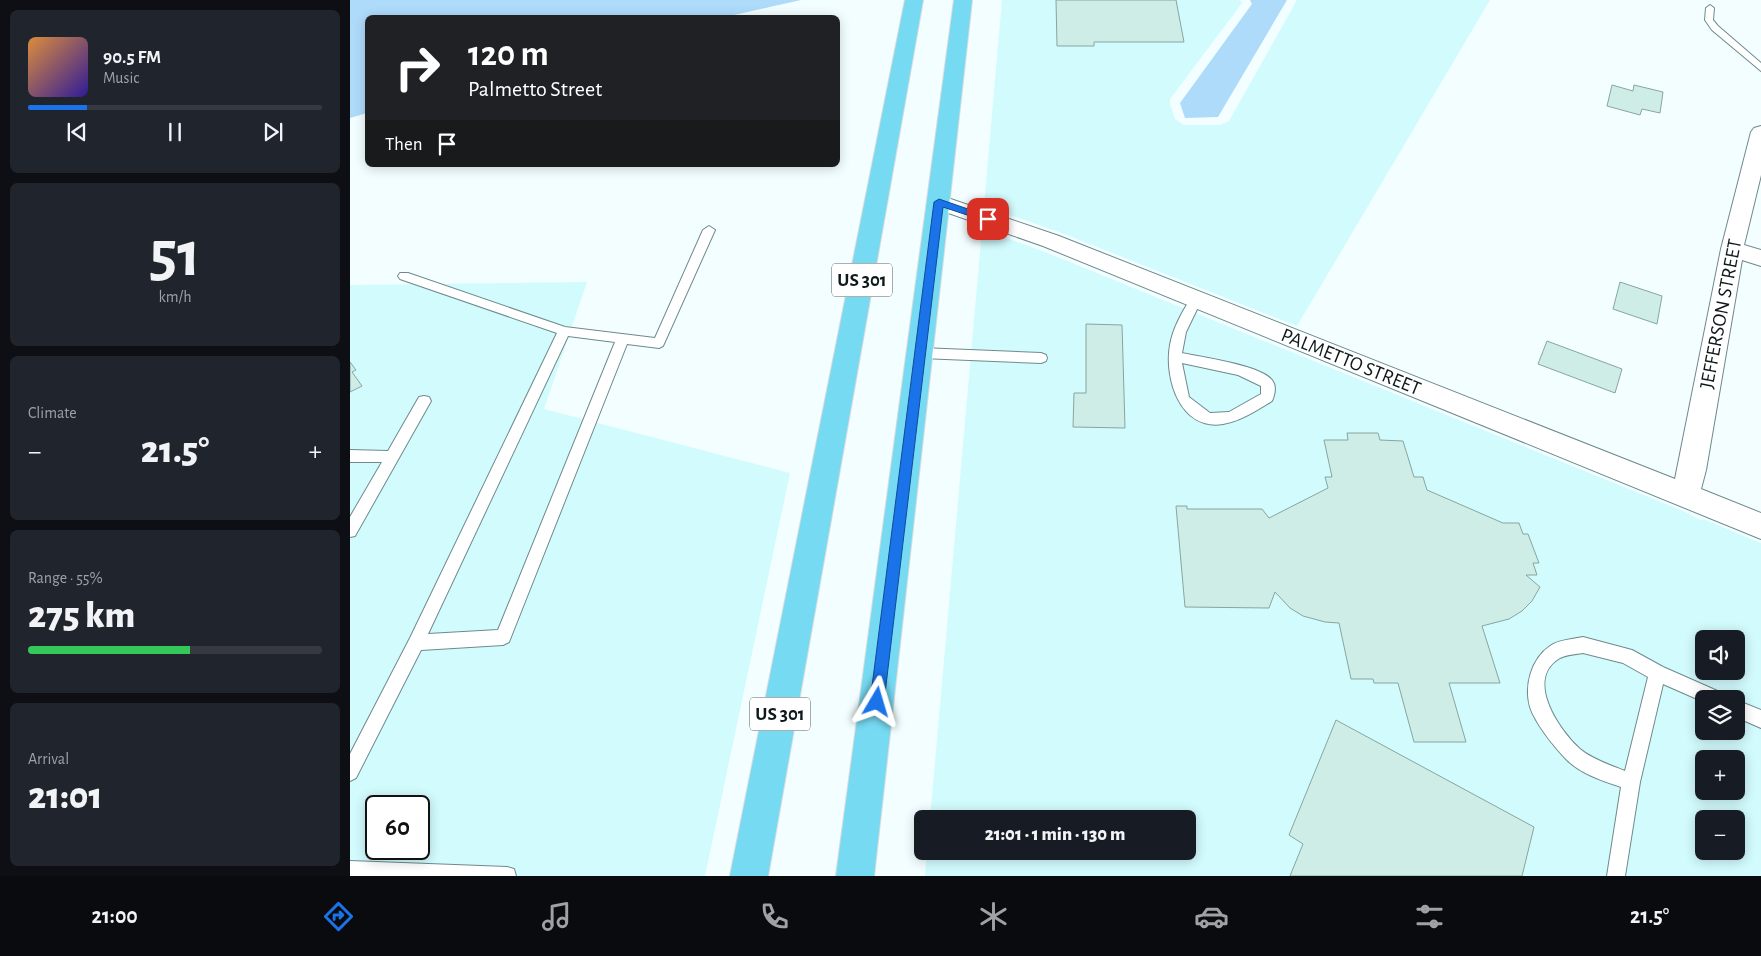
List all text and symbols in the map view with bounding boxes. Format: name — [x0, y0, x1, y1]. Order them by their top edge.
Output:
icon: right — [385, 35, 450, 100]
text: 120 m — [468, 37, 549, 72]
text: 90.5 FM — [103, 48, 161, 67]
text: Music — [103, 70, 139, 86]
text: Palmetto Street — [468, 78, 602, 100]
icon: previous — [63, 118, 91, 146]
icon: pause — [161, 118, 189, 146]
icon: next — [259, 118, 287, 146]
icon: arrive — [433, 130, 461, 158]
text: Then — [385, 135, 423, 154]
pin — [967, 198, 1009, 240]
icon: arrive — [974, 205, 1002, 233]
text: 51 — [149, 223, 201, 288]
street label: JEFFERSON STREET — [1697, 237, 1745, 391]
road number: US 301 — [832, 264, 892, 296]
text: km/h — [158, 289, 192, 305]
street label: PALMETTO STREET — [1278, 325, 1424, 399]
text: Climate — [28, 405, 77, 421]
text: 21.5° — [141, 432, 209, 470]
text: − — [28, 438, 41, 466]
text: + — [309, 438, 322, 466]
text: Range · 55% — [28, 570, 103, 586]
text: 275 km — [28, 597, 135, 635]
map controls — [1695, 630, 1745, 860]
button: sound — [1695, 630, 1745, 680]
position arrow — [850, 675, 902, 727]
button: layers — [1695, 690, 1745, 740]
road number: US 301 — [750, 698, 810, 731]
button: + — [1695, 750, 1745, 800]
text: Arrival — [28, 751, 69, 767]
text: 21:01 — [28, 778, 103, 816]
speed limit sign: 60 — [365, 795, 430, 860]
button: − — [1695, 810, 1745, 860]
text: 21:01 · 1 min · 130 m — [985, 825, 1125, 844]
icon: directions — [321, 899, 356, 934]
icon: music — [539, 899, 574, 934]
icon: phone — [757, 899, 792, 934]
icon: climate — [976, 899, 1011, 934]
icon: car — [1194, 899, 1229, 934]
icon: filters — [1412, 899, 1447, 934]
text: 21:00 — [92, 905, 138, 927]
text: 21.5° — [1630, 905, 1669, 927]

